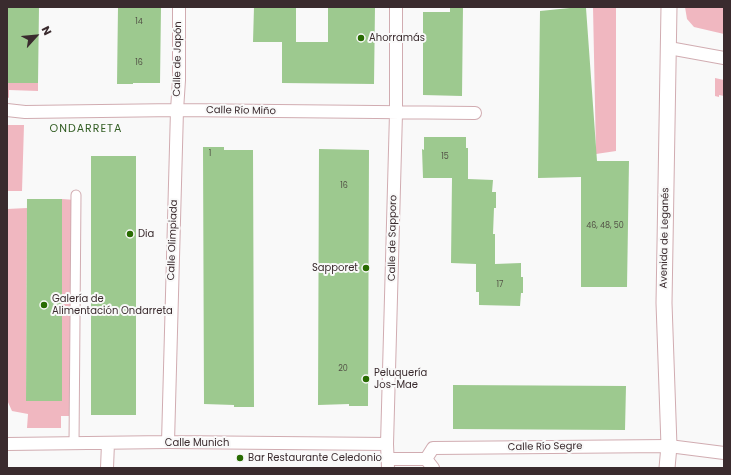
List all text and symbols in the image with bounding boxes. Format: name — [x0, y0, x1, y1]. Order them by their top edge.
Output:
north arrow — [16, 16, 56, 56]
house number: 14 — [135, 17, 143, 27]
street label: Calle de Japón — [171, 21, 185, 97]
text: N — [38, 23, 56, 38]
place label: Ahorramás — [369, 32, 425, 44]
marker: Ahorramás — [356, 33, 366, 43]
house number: 16 — [135, 58, 143, 68]
street label: Calle Río Miño — [206, 104, 276, 118]
district label: ONDARRETA — [50, 122, 122, 136]
house number: 1 — [209, 149, 211, 159]
house number: 15 — [441, 152, 449, 162]
house number: 16 — [340, 181, 348, 191]
street label: Avenida de Leganés — [658, 187, 672, 289]
street label: Calle de Sapporo — [386, 195, 400, 281]
street label: Calle Olimpiada — [166, 199, 180, 281]
house number: 46, 48, 50 — [586, 221, 624, 231]
place label: Dia — [138, 228, 154, 240]
marker: Dia — [125, 229, 135, 239]
place label: Sapporet — [312, 262, 358, 274]
marker: Sapporet — [361, 263, 371, 273]
house number: 17 — [497, 280, 503, 290]
place label: Galería de Alimentación Ondarreta — [52, 293, 173, 316]
marker: Galería de Alimentación Ondarreta — [39, 300, 49, 310]
house number: 20 — [338, 364, 348, 374]
place label: Peluquería Jos-Mae — [374, 367, 427, 390]
marker: Peluquería Jos-Mae — [361, 374, 371, 384]
street label: Calle Munich — [165, 437, 229, 449]
street label: Calle Río Segre — [508, 440, 582, 454]
place label: Bar Restaurante Celedonio — [248, 452, 382, 464]
marker: Bar Restaurante Celedonio — [235, 453, 245, 463]

